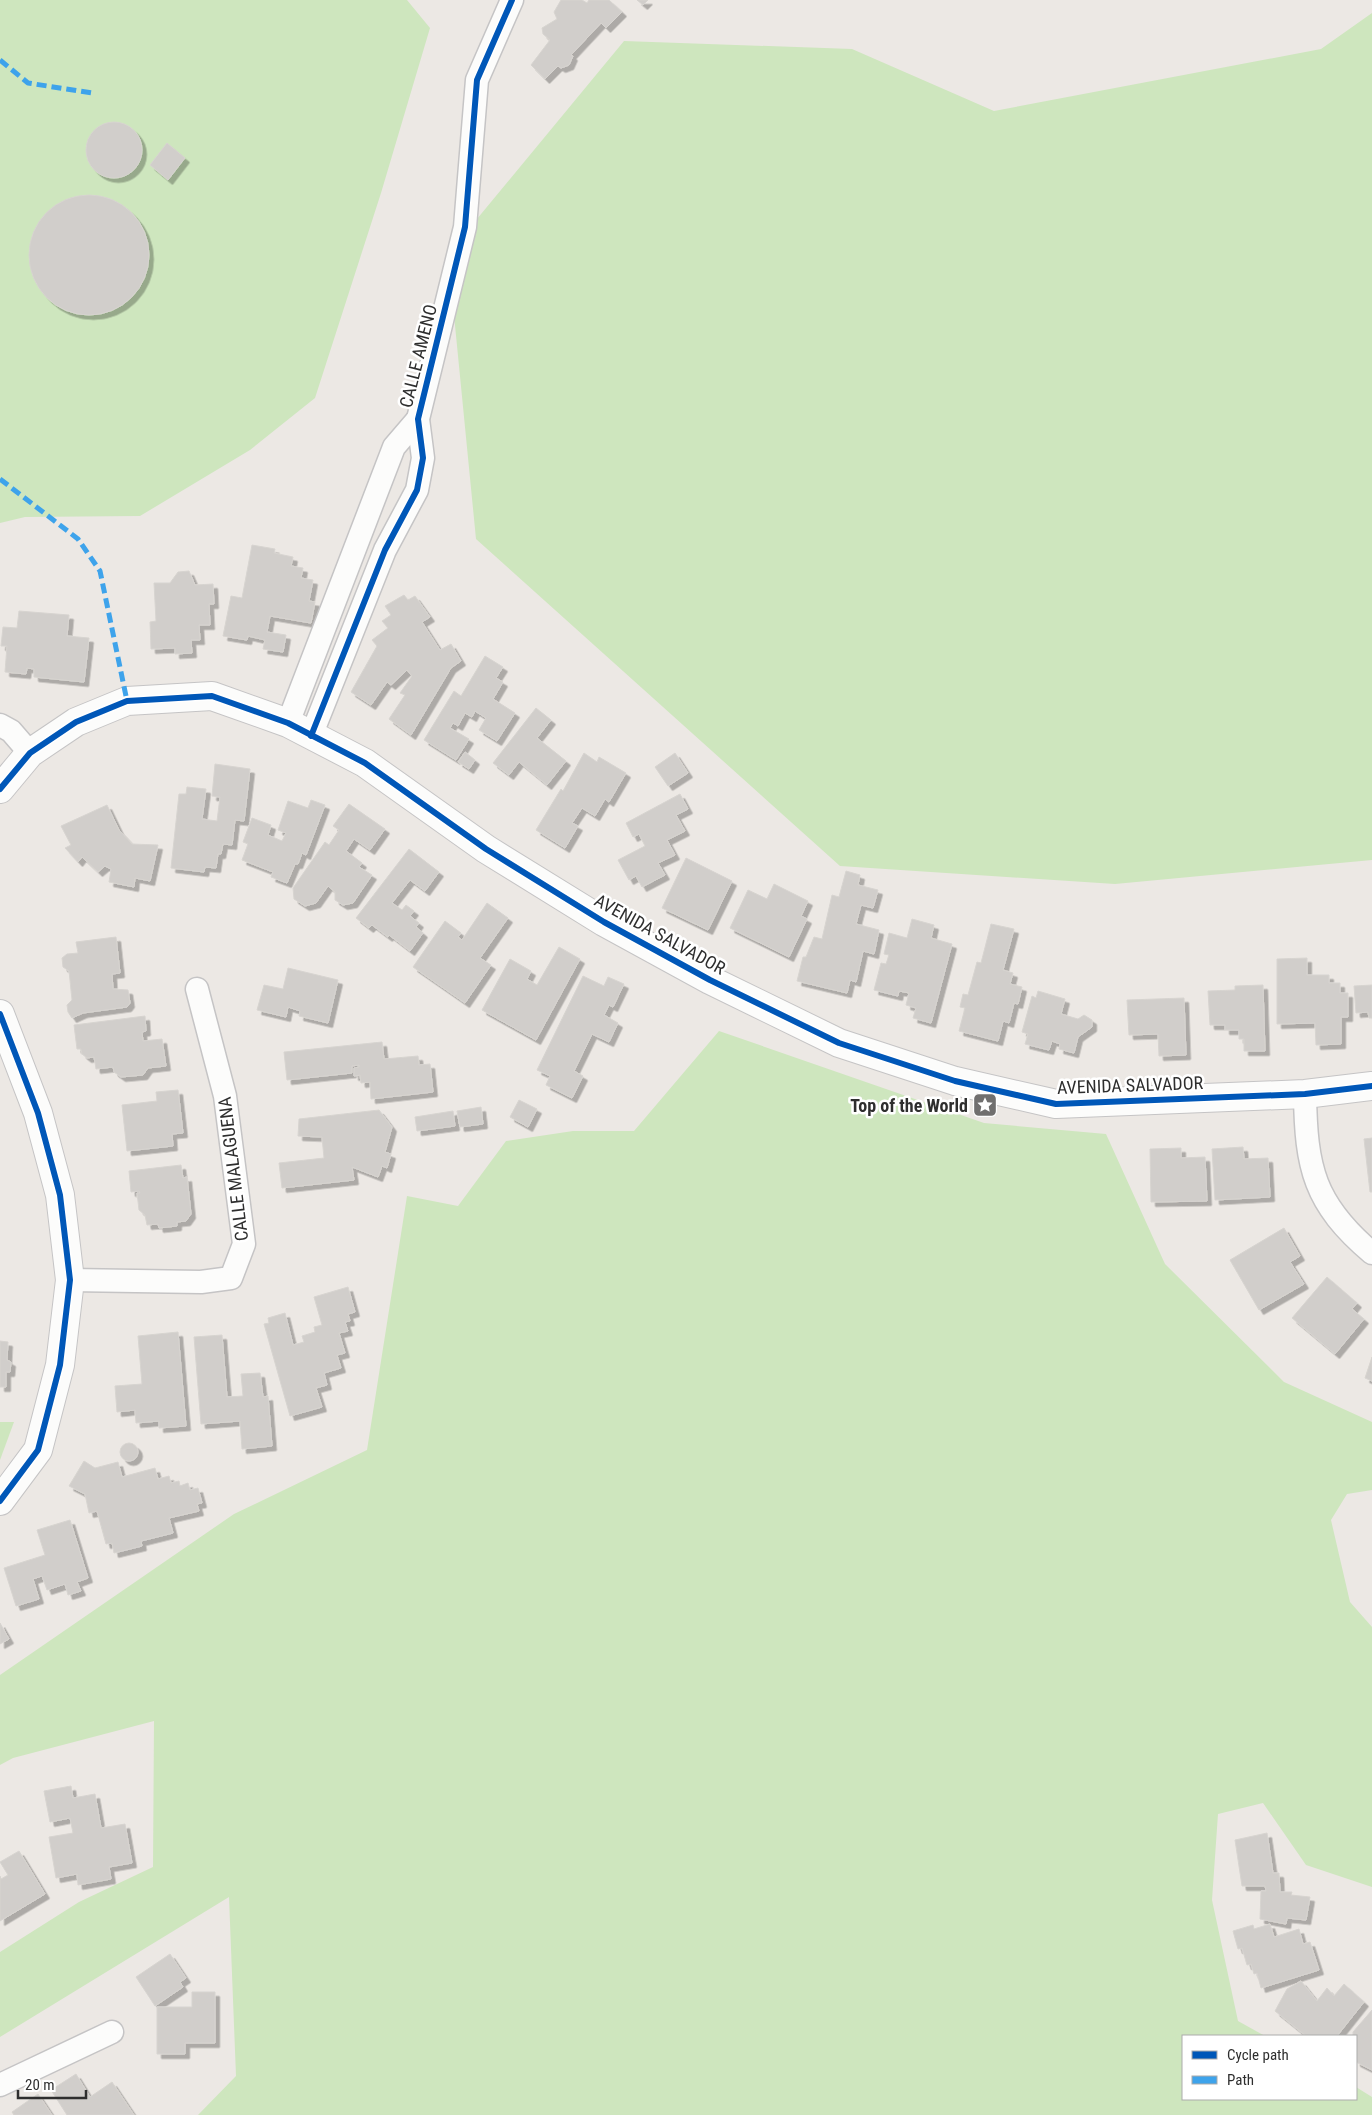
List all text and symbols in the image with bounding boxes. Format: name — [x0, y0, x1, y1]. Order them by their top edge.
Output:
street label: CALLE AMENO — [395, 302, 441, 410]
street label: AVENIDA SALVADOR — [591, 889, 729, 979]
street label: AVENIDA SALVADOR — [1057, 1072, 1204, 1098]
place icon: Top of the World — [972, 1092, 998, 1118]
street label: CALLE MALAGUENA — [214, 1095, 252, 1242]
place label: Top of the World — [850, 1095, 968, 1116]
legend — [1182, 2035, 1357, 2100]
text: Cycle path — [1227, 2046, 1289, 2064]
scale bar — [18, 2068, 85, 2100]
text: Path — [1227, 2071, 1254, 2089]
text: 20 m — [25, 2076, 55, 2094]

